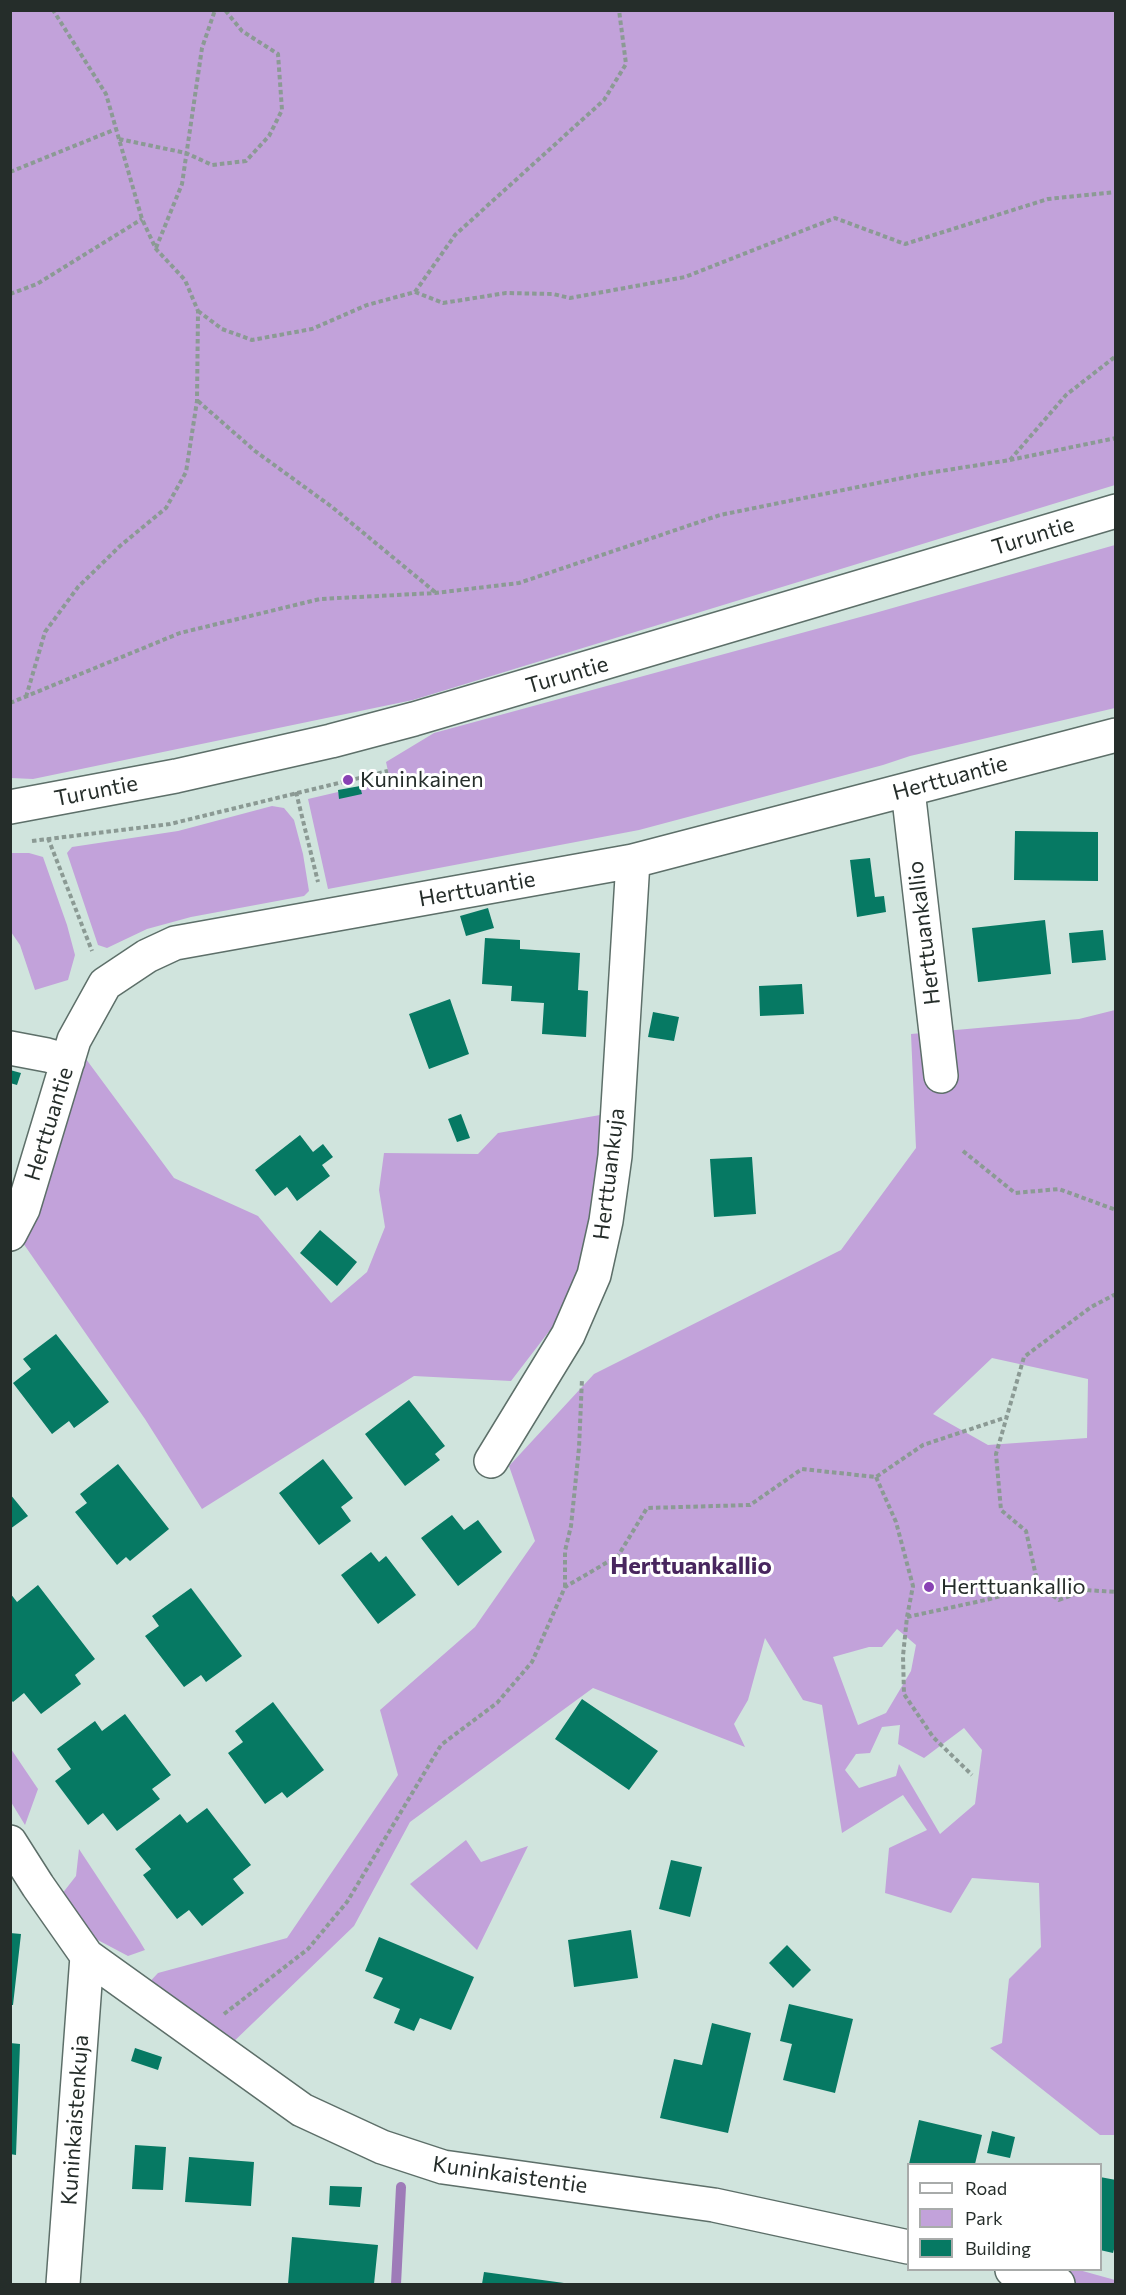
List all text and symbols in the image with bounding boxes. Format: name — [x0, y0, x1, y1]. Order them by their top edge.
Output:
street label: Turuntie — [989, 511, 1077, 561]
street label: Turuntie — [523, 651, 611, 699]
street label: Herttuantie — [890, 750, 1010, 806]
place label: Kuninkainen — [360, 767, 484, 793]
street label: Turuntie — [52, 770, 140, 812]
marker: Kuninkainen — [341, 773, 355, 787]
street label: Herttuankallio — [902, 860, 946, 1006]
street label: Herttuantie — [417, 866, 537, 912]
street label: Herttuantie — [19, 1064, 79, 1184]
street label: Herttuankuja — [588, 1107, 630, 1241]
district label: Herttuankallio — [610, 1552, 772, 1580]
place label: Herttuankallio — [941, 1574, 1086, 1600]
marker: Herttuankallio — [922, 1580, 936, 1594]
street label: Kuninkaistenkuja — [56, 2034, 94, 2206]
street label: Kuninkaistentie — [431, 2151, 589, 2199]
legend — [907, 2163, 1102, 2271]
text: Road — [965, 2177, 1007, 2199]
text: Park — [965, 2207, 1003, 2229]
text: Building — [965, 2237, 1031, 2259]

